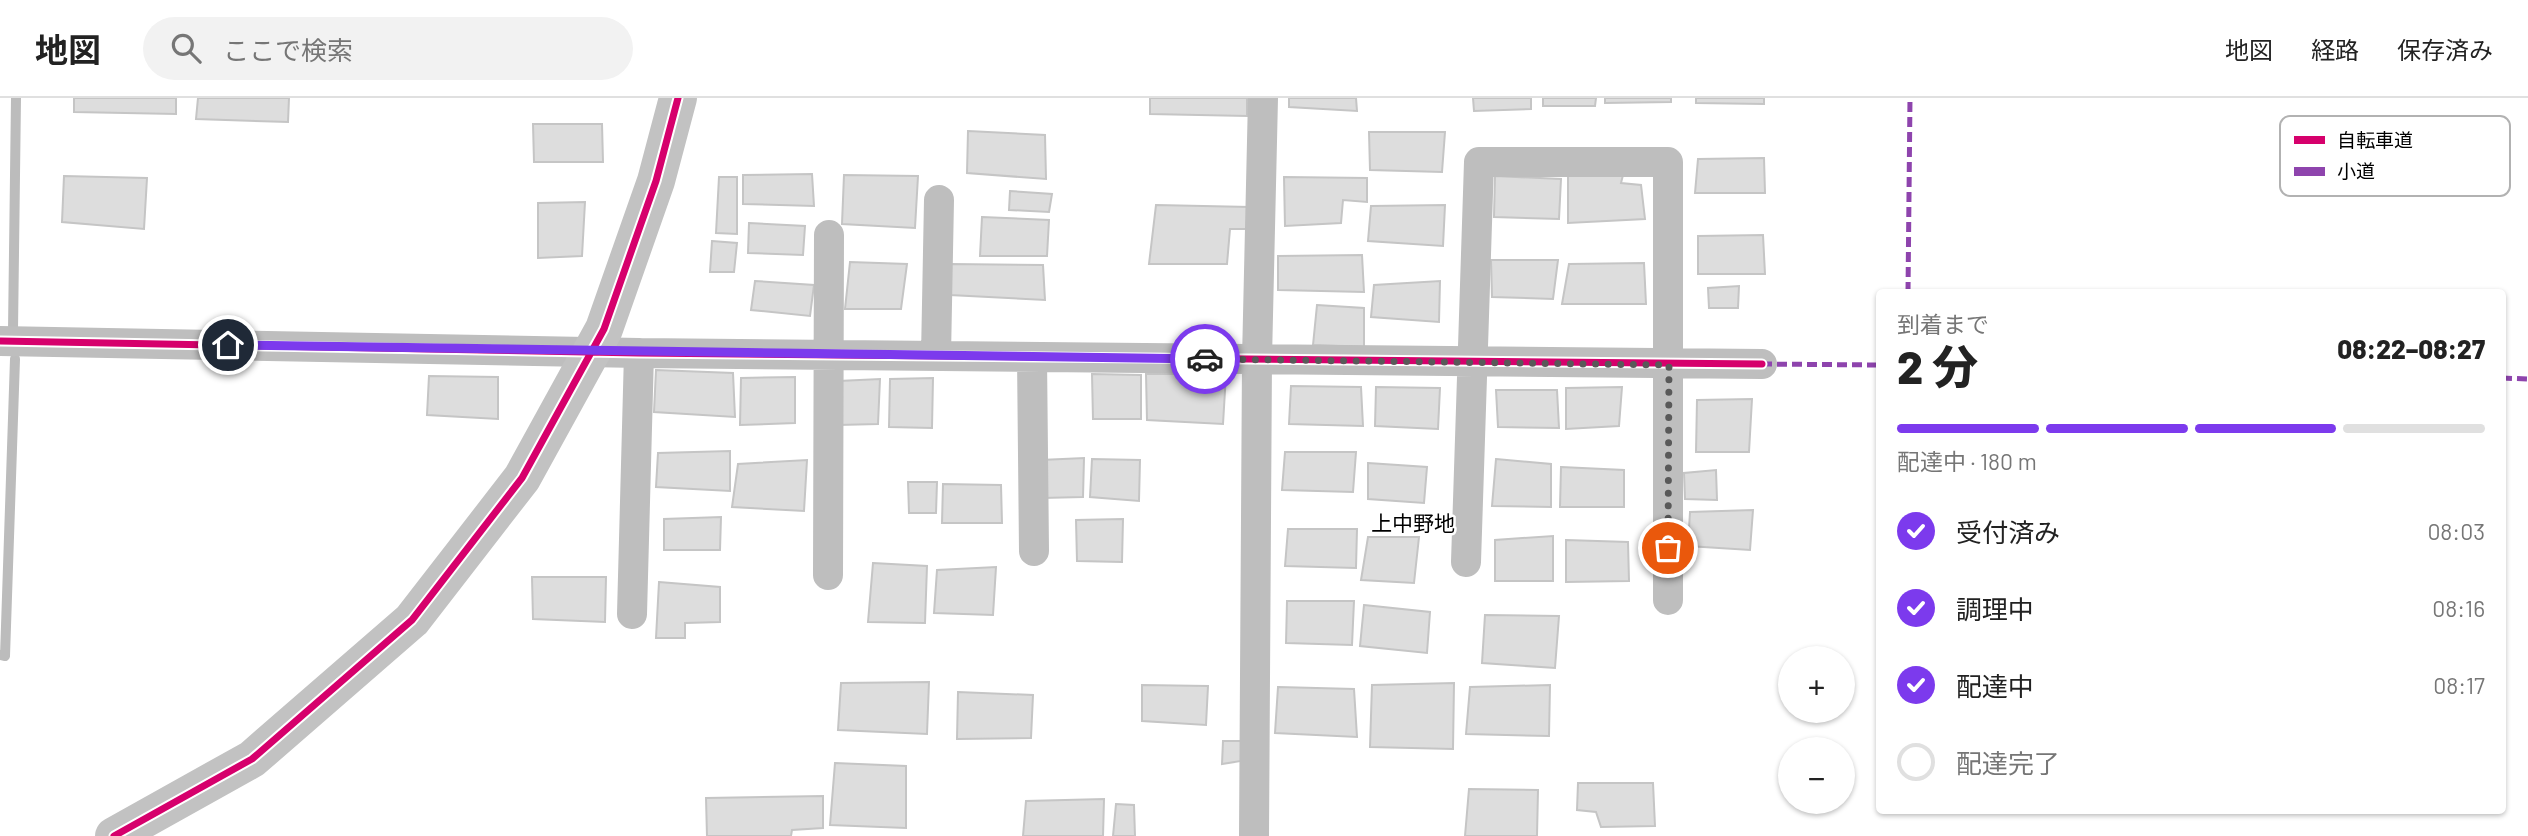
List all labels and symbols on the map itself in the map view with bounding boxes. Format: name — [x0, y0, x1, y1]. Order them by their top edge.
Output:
legend — [2280, 116, 2510, 196]
text: 自転車道 — [2337, 128, 2413, 151]
text: 小道 — [2337, 159, 2375, 182]
pin — [198, 315, 258, 375]
courier — [1170, 324, 1240, 394]
district label: 上中野地 — [1371, 510, 1455, 535]
pin — [1638, 518, 1698, 578]

